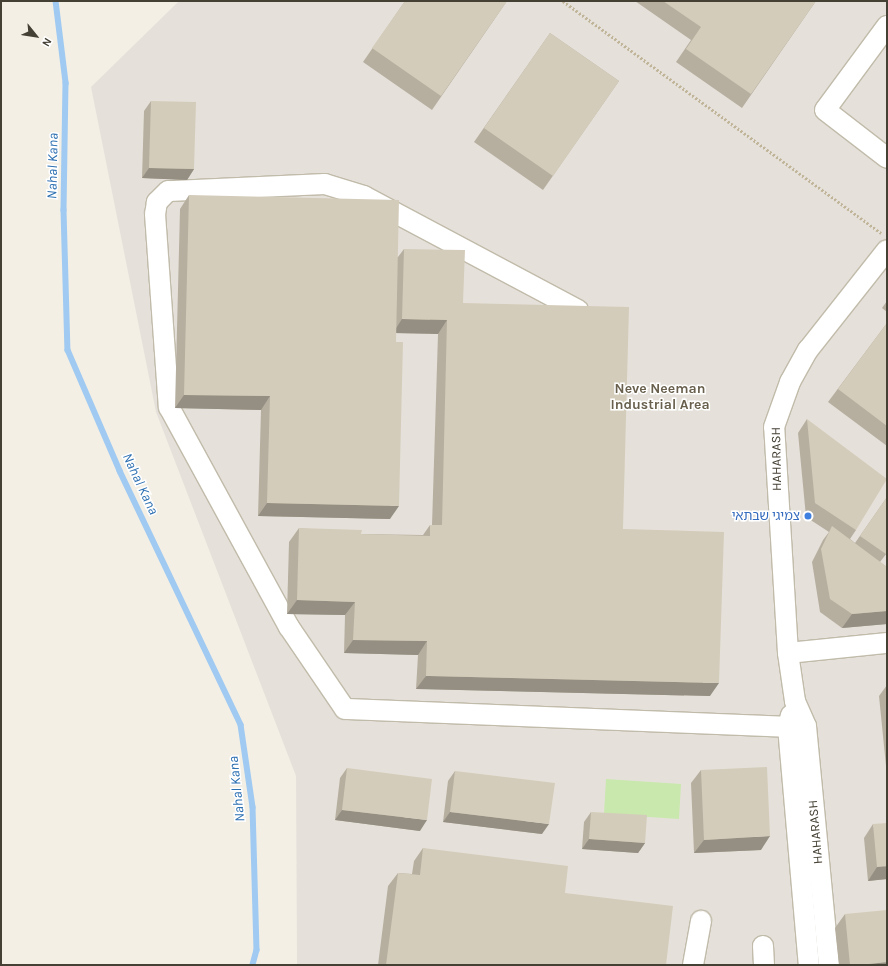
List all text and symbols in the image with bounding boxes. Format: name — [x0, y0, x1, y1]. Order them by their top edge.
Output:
north arrow — [16, 16, 56, 56]
text: N — [39, 36, 54, 49]
water label: Nahal Kana — [44, 133, 62, 199]
district label: Neve Neeman Industrial Area — [610, 381, 710, 414]
street label: HAHARASH — [769, 427, 785, 491]
water label: Nahal Kana — [118, 450, 162, 518]
place label: צמיגי שבתאי — [732, 508, 800, 524]
marker: צמיגי שבתאי — [803, 511, 813, 521]
water label: Nahal Kana — [225, 755, 249, 823]
street label: HAHARASH — [805, 799, 827, 865]

